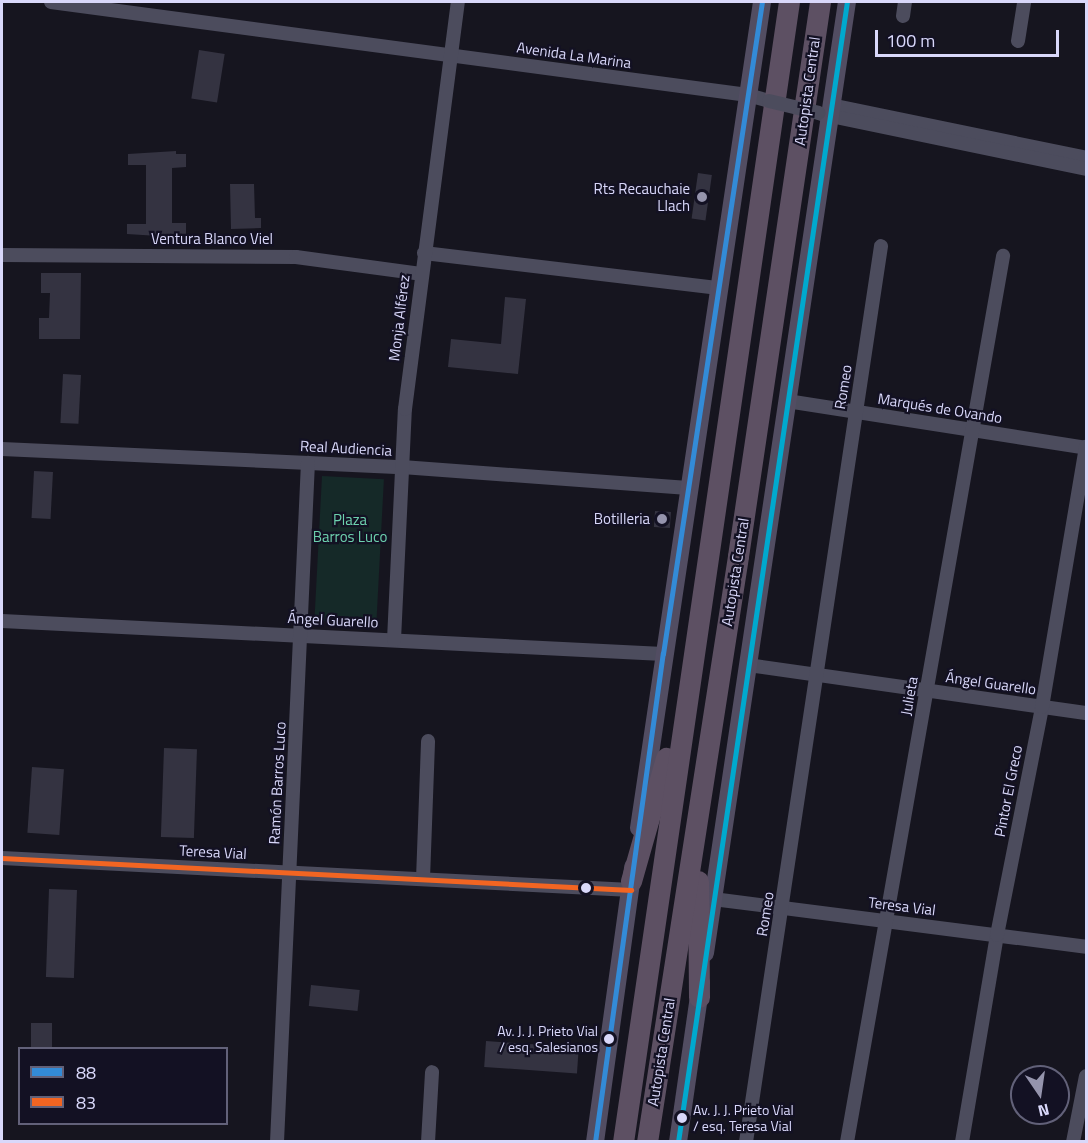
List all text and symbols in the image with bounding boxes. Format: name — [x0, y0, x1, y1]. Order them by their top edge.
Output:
scale bar — [878, 18, 1062, 56]
text: 100 m — [886, 27, 935, 54]
street label: Autopista Central — [790, 36, 824, 146]
street label: Avenida La Marina — [516, 38, 632, 72]
place label: Rts Recauchaie Llach — [594, 179, 690, 214]
marker: Rts Recauchaie Llach — [695, 190, 709, 204]
street label: Ventura Blanco Viel — [151, 230, 273, 248]
street label: Monja Alférez — [385, 274, 413, 362]
street label: Romeo — [831, 363, 855, 411]
street label: Marqués de Ovando — [876, 389, 1004, 427]
street label: Real Audiencia — [300, 437, 392, 459]
park label: Plaza Barros Luco — [313, 510, 387, 545]
place label: Botilleria — [594, 510, 650, 528]
marker: Botilleria — [655, 512, 669, 526]
street label: Autopista Central — [718, 517, 752, 627]
street label: Ángel Guarello — [287, 609, 379, 631]
street label: Ángel Guarello — [945, 668, 1037, 698]
street label: Julieta — [897, 675, 921, 717]
street label: Ramón Barros Luco — [265, 721, 289, 845]
street label: Pintor El Greco — [990, 744, 1026, 838]
street label: Teresa Vial — [179, 841, 247, 863]
unlabelled marker — [580, 882, 592, 894]
street label: Romeo — [753, 890, 777, 938]
street label: Teresa Vial — [867, 893, 937, 919]
street label: Autopista Central — [644, 997, 678, 1107]
place label: Av. J. J. Prieto Vial / esq. Salesianos — [497, 1023, 598, 1056]
marker: Av. J. J. Prieto Vial / esq. Salesianos — [603, 1033, 615, 1045]
legend — [18, 1047, 228, 1125]
text: 88 — [76, 1059, 96, 1086]
north arrow — [1010, 1065, 1070, 1125]
text: 83 — [76, 1089, 96, 1116]
text: N — [1035, 1098, 1052, 1124]
place label: Av. J. J. Prieto Vial / esq. Teresa Vial — [693, 1102, 794, 1134]
marker: Av. J. J. Prieto Vial / esq. Teresa Vial — [676, 1112, 688, 1124]

